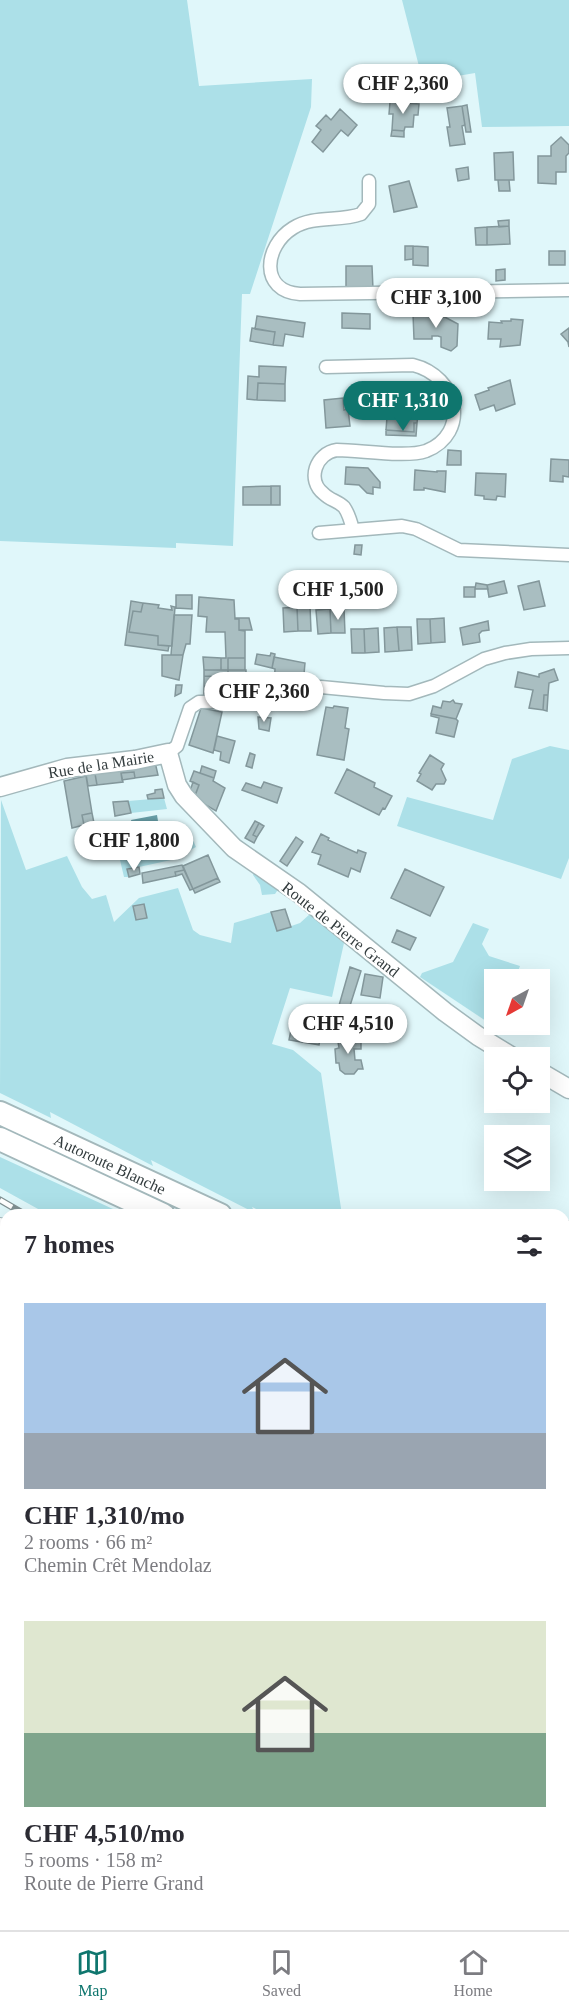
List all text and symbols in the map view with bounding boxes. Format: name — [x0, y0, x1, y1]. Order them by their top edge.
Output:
pin: CHF 2,360 — [334, 64, 472, 115]
text: CHF 2,360 — [357, 72, 449, 94]
pin: CHF 3,100 — [367, 278, 505, 329]
text: CHF 3,100 — [390, 286, 482, 308]
pin: CHF 1,310 — [334, 381, 472, 432]
text: CHF 1,310 — [357, 389, 449, 411]
pin: CHF 1,500 — [269, 570, 407, 621]
text: CHF 1,500 — [292, 578, 384, 600]
pin: CHF 2,360 — [195, 672, 333, 723]
text: CHF 2,360 — [218, 680, 310, 702]
street label: Rue de la Mairie — [47, 748, 155, 781]
pin: CHF 1,800 — [65, 821, 203, 872]
text: CHF 1,800 — [88, 829, 180, 851]
street label: Route de Pierre Grand — [279, 879, 402, 980]
north arrow — [484, 969, 550, 1035]
map controls — [484, 969, 550, 1191]
pin: CHF 4,510 — [279, 1004, 417, 1055]
text: CHF 4,510 — [302, 1012, 394, 1034]
button: locate — [484, 1047, 550, 1113]
button: layers — [484, 1125, 550, 1191]
street label: Autoroute Blanche — [51, 1131, 168, 1198]
icon: filters — [513, 1229, 546, 1262]
text: 7 homes — [24, 1230, 114, 1259]
icon: home — [231, 1342, 339, 1450]
text: CHF 1,310/mo — [24, 1501, 185, 1530]
text: 2 rooms · 66 m² — [24, 1531, 152, 1553]
text: Chemin Crêt Mendolaz — [24, 1554, 212, 1576]
icon: home — [231, 1660, 339, 1768]
text: CHF 4,510/mo — [24, 1819, 185, 1848]
text: 5 rooms · 158 m² — [24, 1849, 162, 1871]
text: Route de Pierre Grand — [24, 1872, 203, 1894]
tab: Map — [76, 1946, 109, 2000]
tab: Saved — [262, 1946, 301, 2000]
tab: Home — [454, 1946, 493, 2000]

